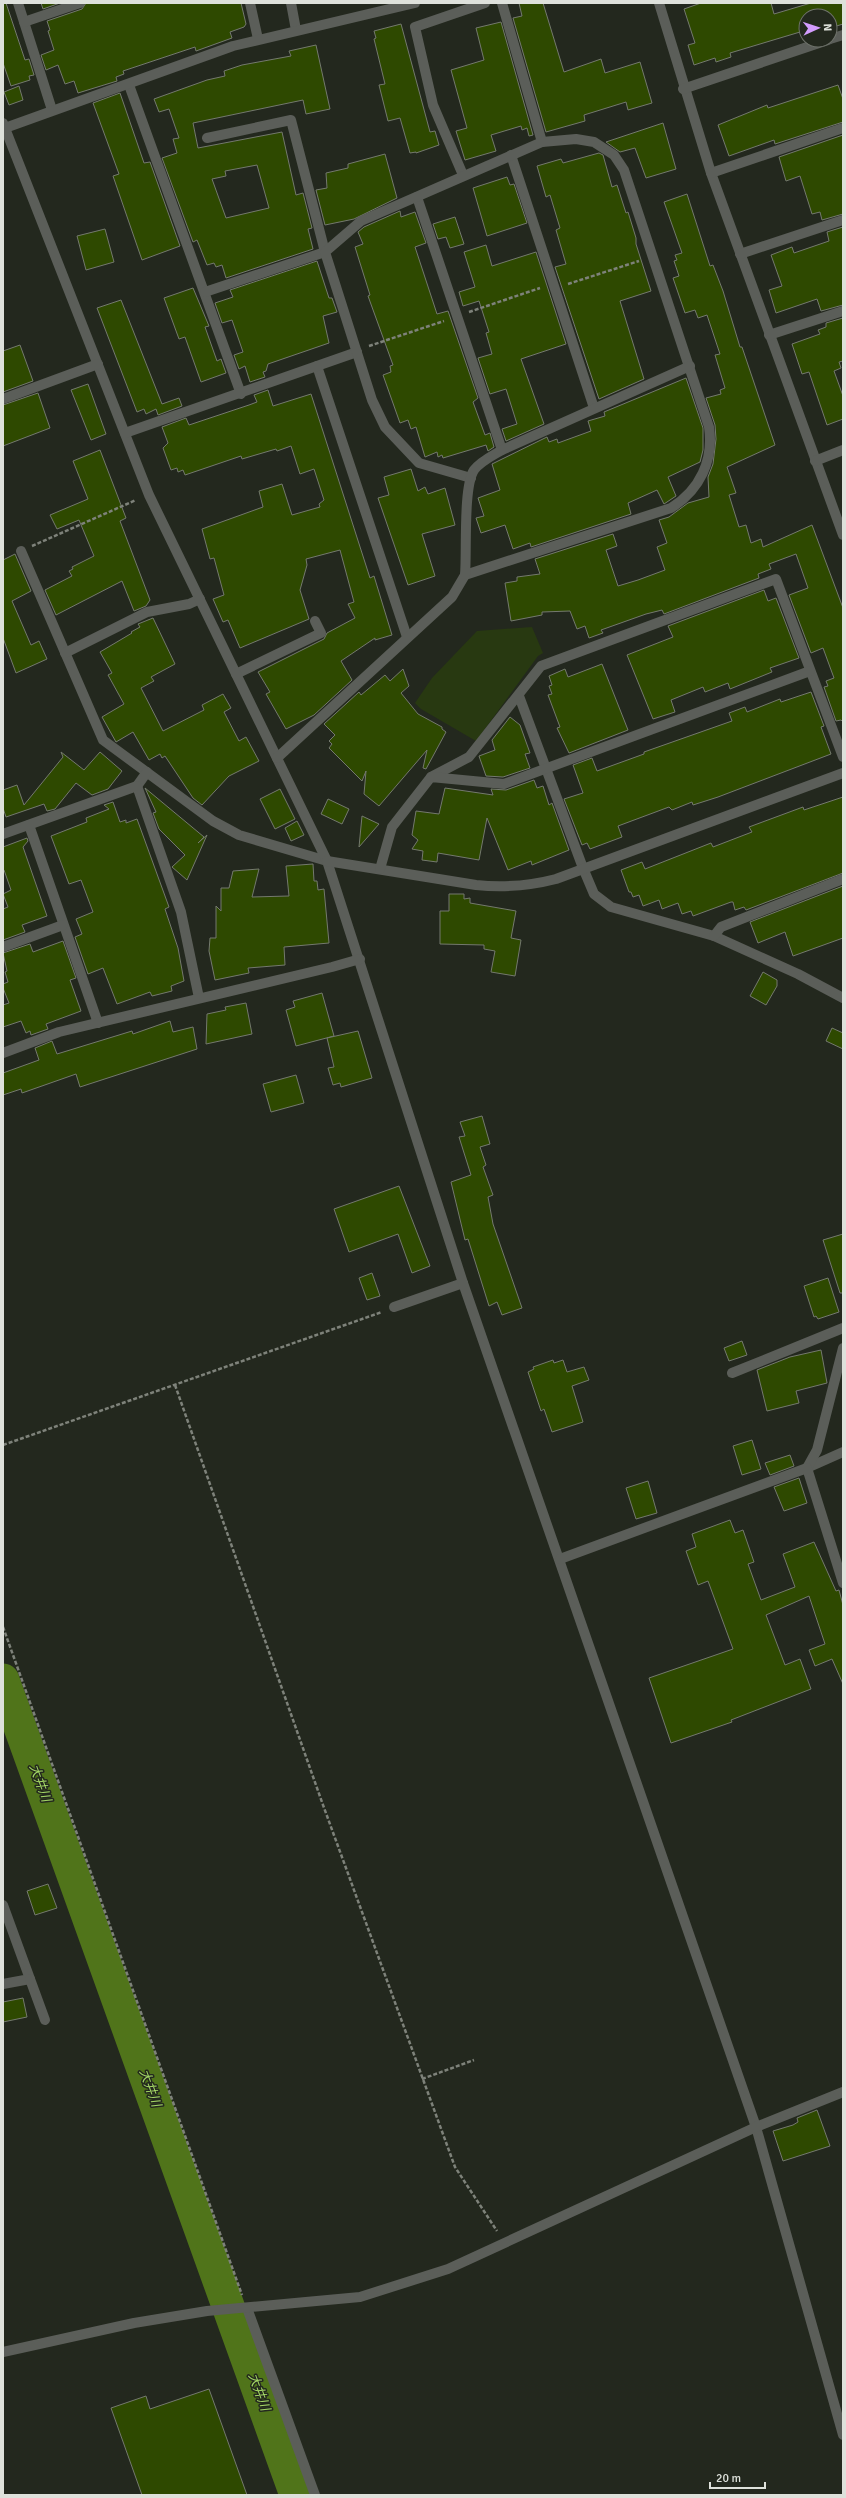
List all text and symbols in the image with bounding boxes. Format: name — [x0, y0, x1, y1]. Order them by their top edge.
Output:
north arrow — [798, 8, 838, 48]
text: N — [821, 23, 834, 32]
water label: 大井川 — [26, 1762, 55, 1806]
water label: 大井川 — [136, 2067, 165, 2111]
water label: 大井川 — [245, 2371, 274, 2415]
scale bar — [710, 2464, 765, 2490]
text: 20 m — [716, 2471, 741, 2486]

